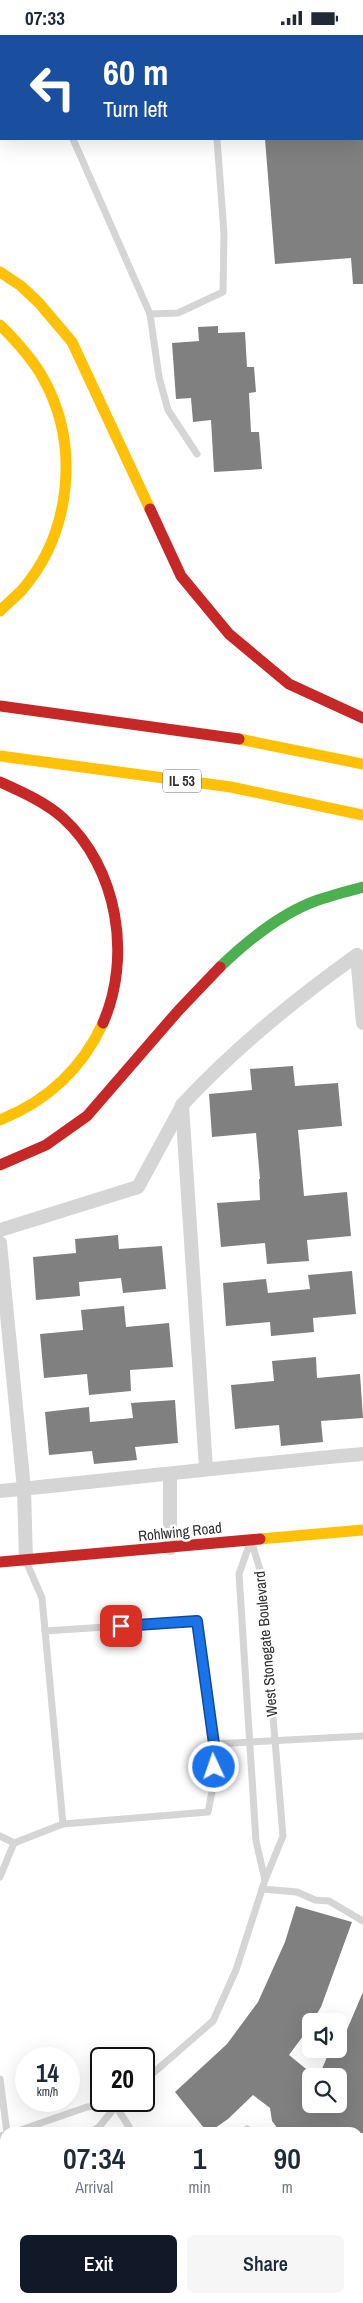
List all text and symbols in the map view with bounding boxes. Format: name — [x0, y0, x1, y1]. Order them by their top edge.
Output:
text: 07:33 — [25, 5, 65, 31]
text: 60 m — [103, 49, 168, 96]
icon: left — [20, 55, 85, 120]
text: Turn left — [103, 94, 168, 124]
road number: IL 53 — [163, 769, 201, 793]
street label: Rohlwing Road — [137, 1517, 223, 1546]
street label: West Stonegate Boulevard — [249, 1570, 282, 1718]
pin — [100, 1605, 142, 1647]
icon: arrive — [107, 1612, 135, 1640]
position arrow — [187, 1740, 239, 1792]
map controls — [302, 2013, 347, 2113]
button: sound — [302, 2013, 347, 2058]
speed limit sign: 20 — [90, 2047, 155, 2112]
text: 14 — [36, 2056, 59, 2090]
button: search — [302, 2068, 347, 2113]
text: km/h — [37, 2084, 58, 2100]
text: 07:34 — [63, 2138, 126, 2178]
text: 1 — [193, 2138, 206, 2178]
text: 90 — [274, 2138, 301, 2178]
text: Arrival — [75, 2176, 113, 2198]
text: min — [189, 2176, 210, 2198]
text: m — [282, 2176, 293, 2198]
button: Exit — [20, 2235, 177, 2293]
button: Share — [187, 2235, 344, 2293]

